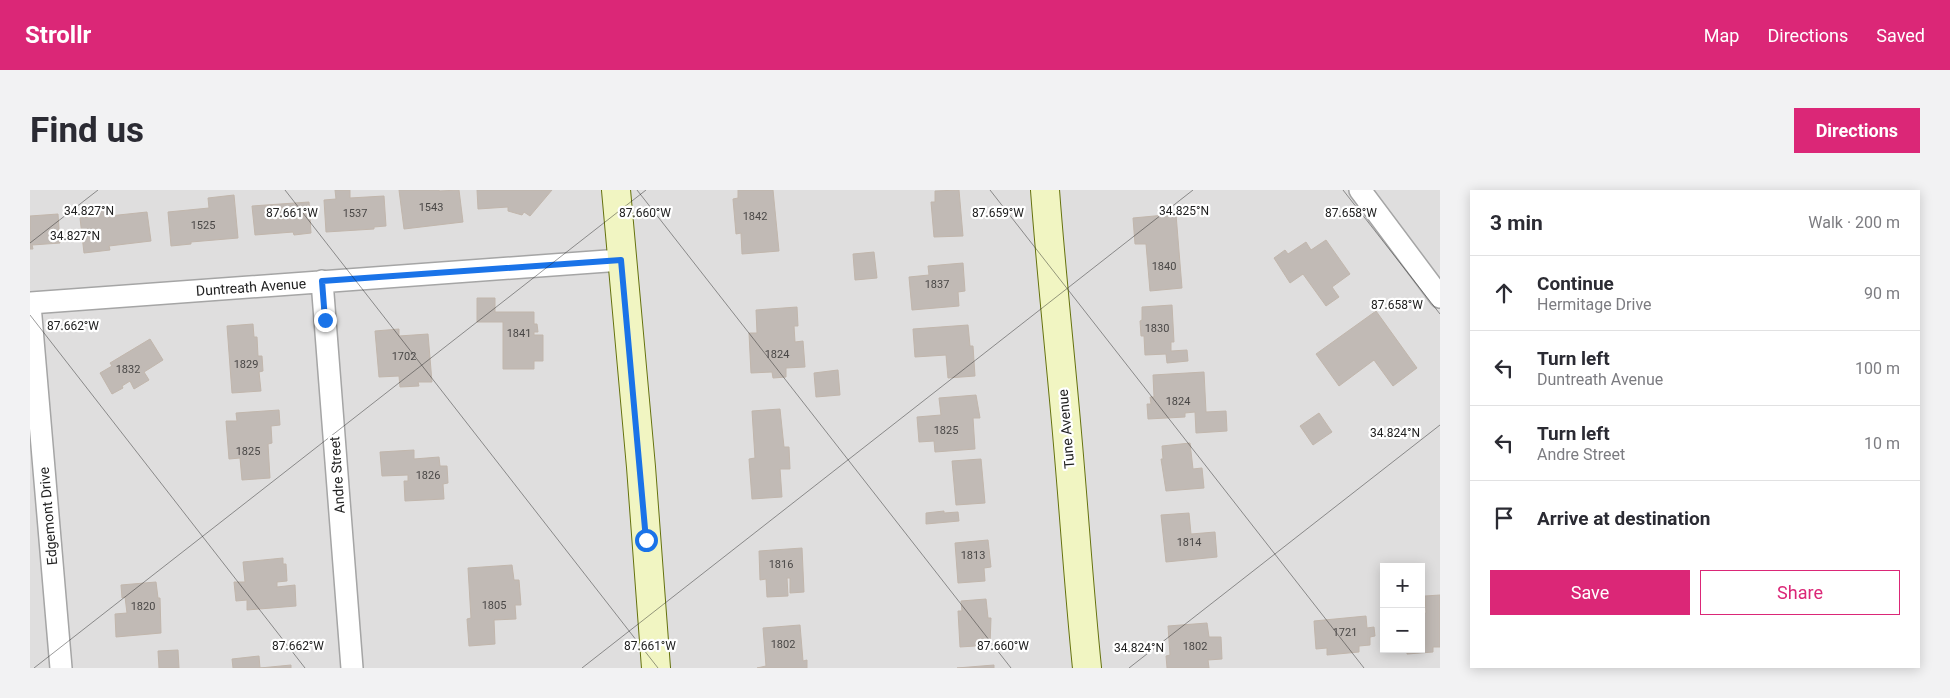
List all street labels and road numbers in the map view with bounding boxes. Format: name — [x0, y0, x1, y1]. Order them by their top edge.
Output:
street label: Duntreath Avenue — [195, 275, 307, 299]
street label: Tune Avenue — [1055, 389, 1077, 469]
street label: Andre Street — [326, 436, 348, 514]
street label: Edgemont Drive — [36, 466, 60, 566]

